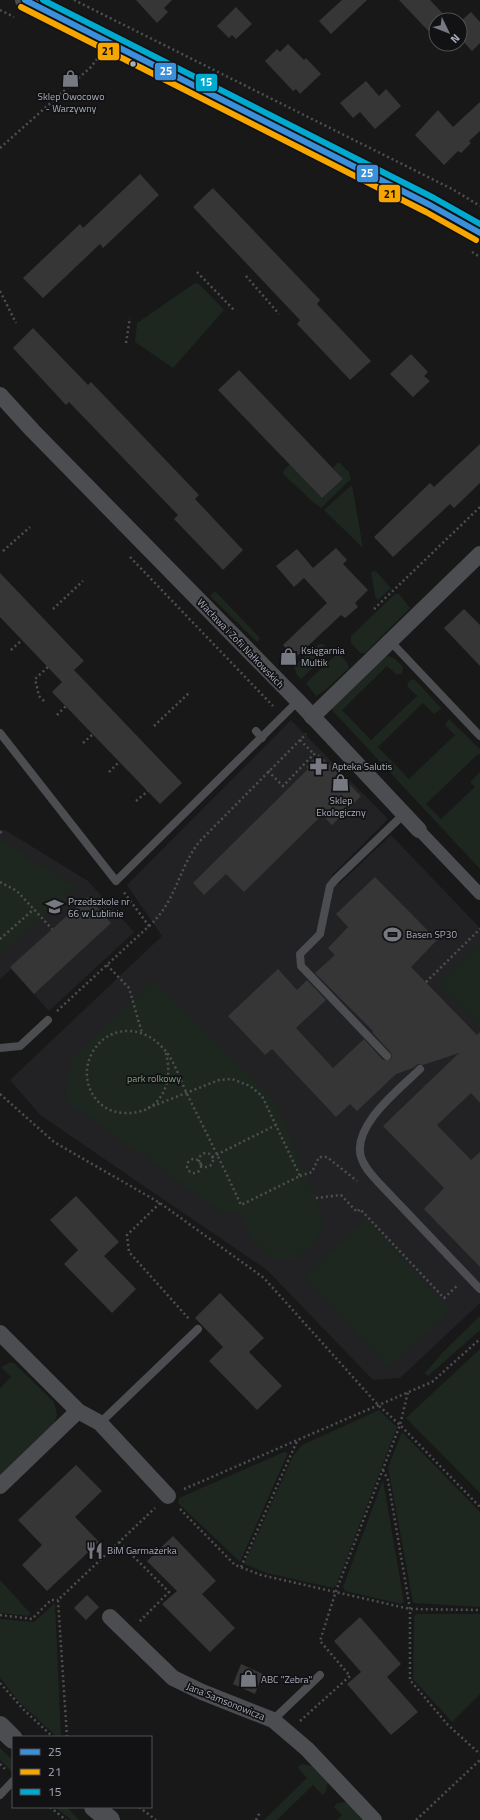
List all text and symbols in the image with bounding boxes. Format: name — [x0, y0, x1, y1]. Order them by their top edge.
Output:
north arrow — [428, 12, 468, 52]
text: N — [447, 31, 464, 47]
line badge: 21 — [97, 42, 120, 61]
text: 21 — [102, 43, 114, 59]
unlabelled marker — [128, 59, 138, 69]
line badge: 25 — [154, 62, 177, 81]
text: 25 — [160, 63, 172, 79]
shop icon: Sklep Owocowo - Warzywny — [61, 69, 81, 89]
line badge: 15 — [195, 73, 218, 92]
text: 15 — [200, 74, 212, 90]
place label: Sklep Owocowo - Warzywny — [38, 89, 104, 116]
line badge: 25 — [356, 164, 379, 183]
text: 25 — [361, 165, 373, 181]
line badge: 21 — [378, 184, 401, 203]
text: 21 — [384, 186, 396, 202]
street label: Wacława i Zofii Nałkowskich — [194, 595, 288, 692]
place label: Księgarnia Multik — [301, 643, 345, 670]
shop icon: Księgarnia Multik — [278, 646, 298, 666]
pharmacy icon: Apteka Salutis — [309, 756, 329, 776]
place label: Apteka Salutis — [332, 759, 392, 774]
shop icon: Sklep Ekologiczny — [331, 773, 351, 793]
place label: Sklep Ekologiczny — [316, 793, 366, 820]
place label: Przedszkole nr 66 w Lublinie — [68, 894, 130, 921]
school or university icon: Przedszkole nr 66 w Lublinie — [45, 897, 65, 917]
sports icon: Basen SP30 — [383, 924, 403, 944]
place label: Basen SP30 — [406, 927, 457, 942]
park label: park rolkowy — [127, 1071, 181, 1086]
restaurant icon: BiM Garmażerka — [84, 1540, 104, 1560]
place label: BiM Garmażerka — [107, 1543, 177, 1558]
shop icon: ABC "Zebra" — [238, 1669, 258, 1689]
place label: ABC "Zebra" — [261, 1672, 312, 1687]
street label: Jana Samsonowicza — [184, 1679, 267, 1724]
legend — [12, 1736, 152, 1808]
text: 25 — [48, 1742, 62, 1761]
text: 21 — [48, 1762, 61, 1781]
text: 15 — [48, 1782, 62, 1801]

